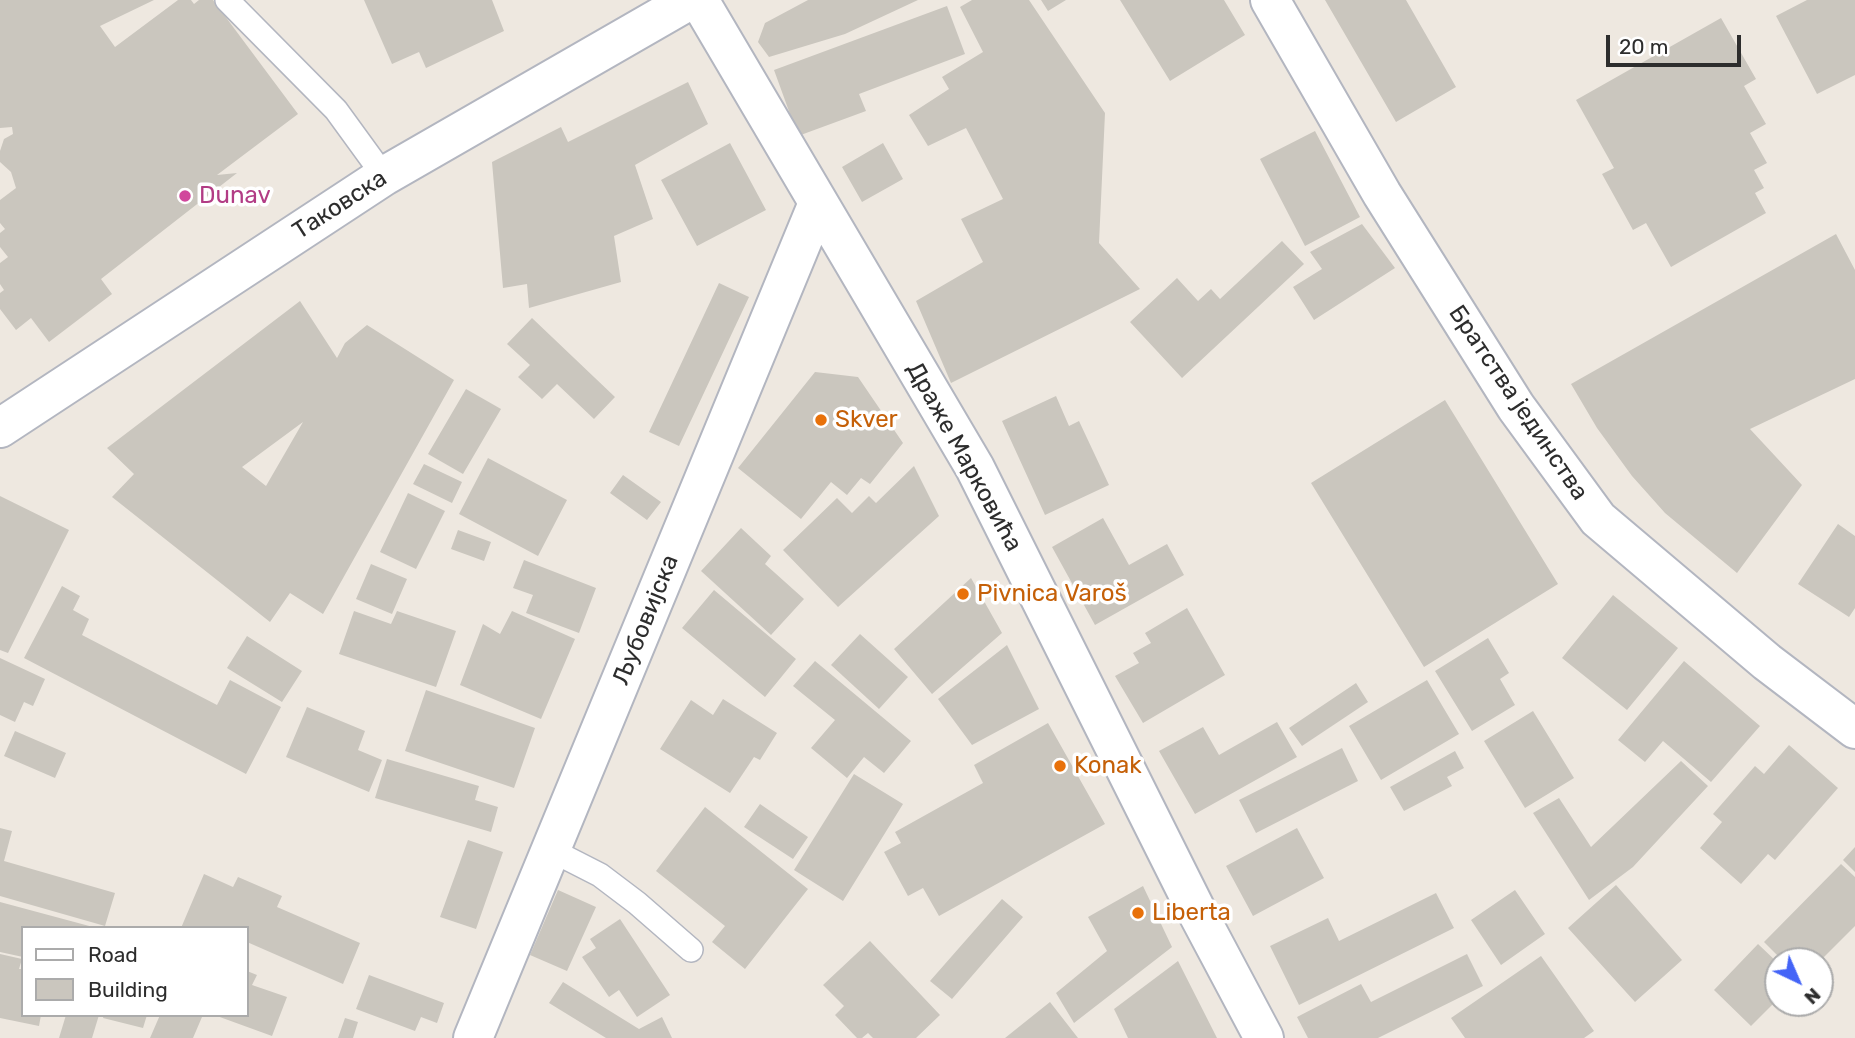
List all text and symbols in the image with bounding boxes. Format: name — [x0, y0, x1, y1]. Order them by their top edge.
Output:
scale bar — [1610, 21, 1745, 65]
text: 20 m — [1619, 34, 1668, 59]
street label: Таковска — [288, 164, 392, 246]
place label: Dunav — [199, 182, 271, 210]
marker: Dunav — [177, 188, 193, 204]
street label: Братства јединства — [1442, 300, 1594, 506]
street label: Драже Марковића — [900, 357, 1028, 557]
place label: Skver — [835, 406, 898, 434]
marker: Skver — [813, 412, 829, 428]
street label: Љубовијска — [607, 551, 685, 689]
place label: Pivnica Varoš — [977, 580, 1127, 608]
marker: Pivnica Varoš — [955, 586, 971, 602]
place label: Konak — [1074, 752, 1142, 780]
marker: Konak — [1052, 758, 1068, 774]
place label: Liberta — [1152, 899, 1231, 927]
marker: Liberta — [1130, 905, 1146, 921]
legend — [21, 926, 248, 1017]
text: Road — [88, 942, 138, 967]
north arrow — [1764, 947, 1834, 1017]
text: Building — [88, 977, 168, 1002]
text: N — [1800, 983, 1825, 1009]

